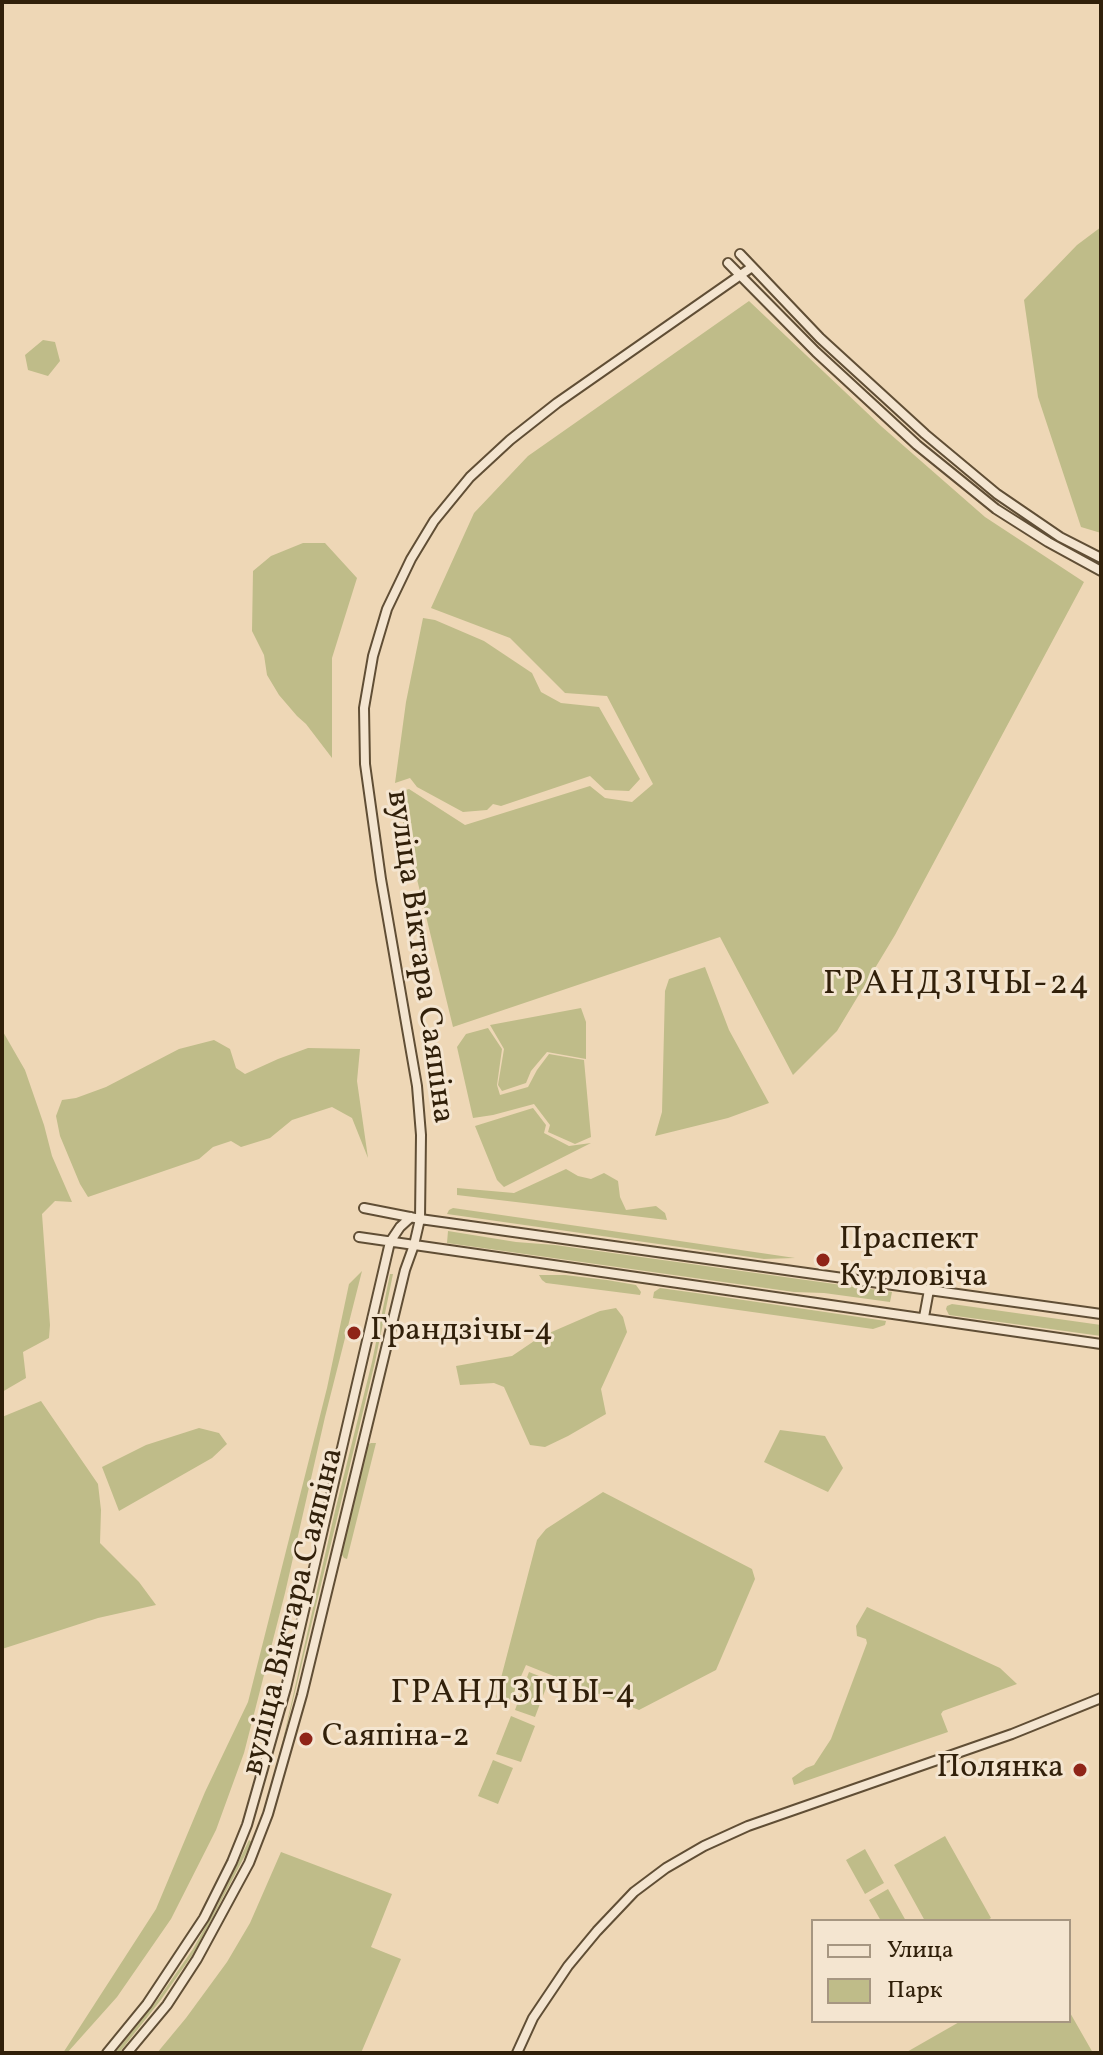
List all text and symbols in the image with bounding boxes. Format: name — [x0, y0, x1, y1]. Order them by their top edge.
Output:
street label: вуліца Віктара Саяпіна — [376, 788, 460, 1126]
district label: ГРАНДЗІЧЫ-24 — [823, 967, 1091, 1007]
place label: Праспект Курловіча — [839, 1223, 988, 1298]
marker: Праспект Курловіча — [814, 1251, 832, 1269]
place label: Грандзічы-4 — [370, 1314, 553, 1352]
marker: Грандзічы-4 — [345, 1324, 363, 1342]
street label: вуліца Віктара Саяпіна — [236, 1444, 354, 1780]
district label: ГРАНДЗІЧЫ-4 — [390, 1676, 638, 1716]
place label: Саяпіна-2 — [322, 1720, 470, 1758]
marker: Саяпіна-2 — [297, 1730, 315, 1748]
place label: Полянка — [937, 1751, 1064, 1789]
marker: Полянка — [1071, 1761, 1089, 1779]
legend — [811, 1919, 1071, 2023]
text: Улица — [887, 1934, 954, 1968]
text: Парк — [887, 1974, 943, 2008]

